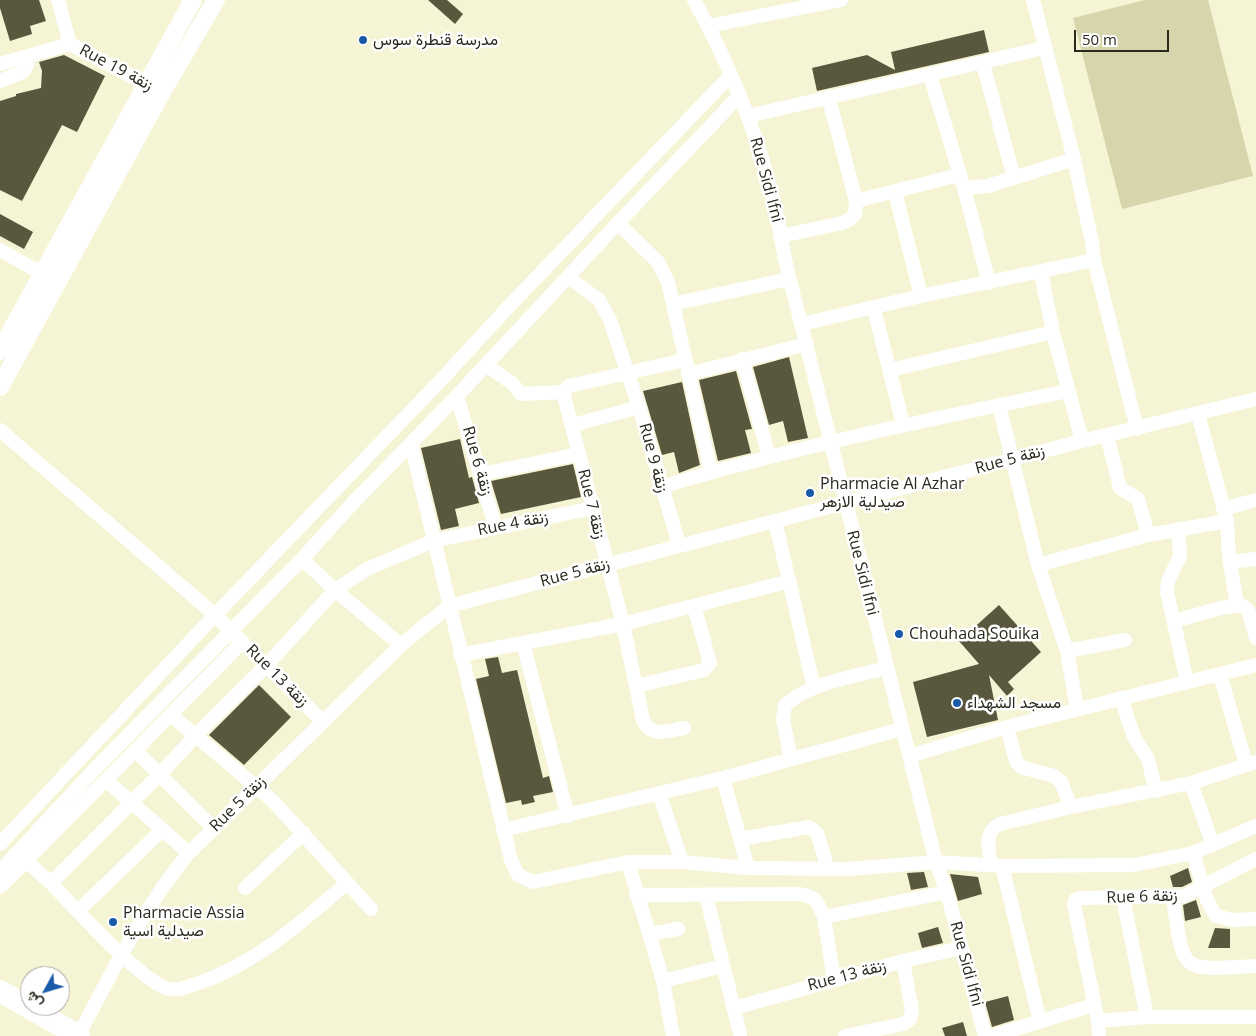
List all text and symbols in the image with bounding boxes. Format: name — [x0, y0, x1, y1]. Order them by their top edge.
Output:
scale bar — [1076, 20, 1171, 52]
text: 50 m — [1082, 29, 1117, 49]
place label: مدرسة قنطرة سوس — [373, 30, 498, 50]
marker: مدرسة قنطرة سوس — [357, 34, 369, 46]
street label: Rue 19 زنقة — [76, 41, 156, 95]
street label: Rue Sidi Ifni — [745, 135, 787, 225]
street label: Rue 9 زنقة — [634, 421, 672, 495]
street label: Rue 6 زنقة — [458, 424, 496, 498]
street label: Rue 5 زنقة — [973, 441, 1047, 479]
street label: Rue 7 زنقة — [573, 467, 609, 541]
place label: Pharmacie Al Azhar صيدلية الازهر — [820, 474, 965, 512]
marker: Pharmacie Al Azhar صيدلية الازهر — [804, 487, 816, 499]
street label: Rue 4 زنقة — [476, 508, 550, 540]
street label: Rue Sidi Ifni — [842, 528, 882, 618]
street label: Rue 5 زنقة — [538, 554, 612, 592]
place label: Chouhada Souika — [909, 624, 1039, 644]
marker: Chouhada Souika — [893, 628, 905, 640]
street label: Rue 13 زنقة — [242, 641, 312, 711]
place label: مسجد الشهداء — [967, 693, 1061, 713]
marker: مسجد الشهداء — [951, 697, 963, 709]
street label: Rue 5 زنقة — [206, 772, 270, 836]
street label: Rue 6 زنقة — [1106, 886, 1178, 908]
place label: Pharmacie Assia صيدلية اسية — [123, 903, 245, 941]
marker: Pharmacie Assia صيدلية اسية — [107, 916, 119, 928]
street label: Rue Sidi Ifni — [945, 919, 987, 1009]
street label: Rue 13 زنقة — [806, 956, 888, 996]
north arrow — [20, 966, 70, 1016]
text: ش — [21, 988, 46, 1013]

